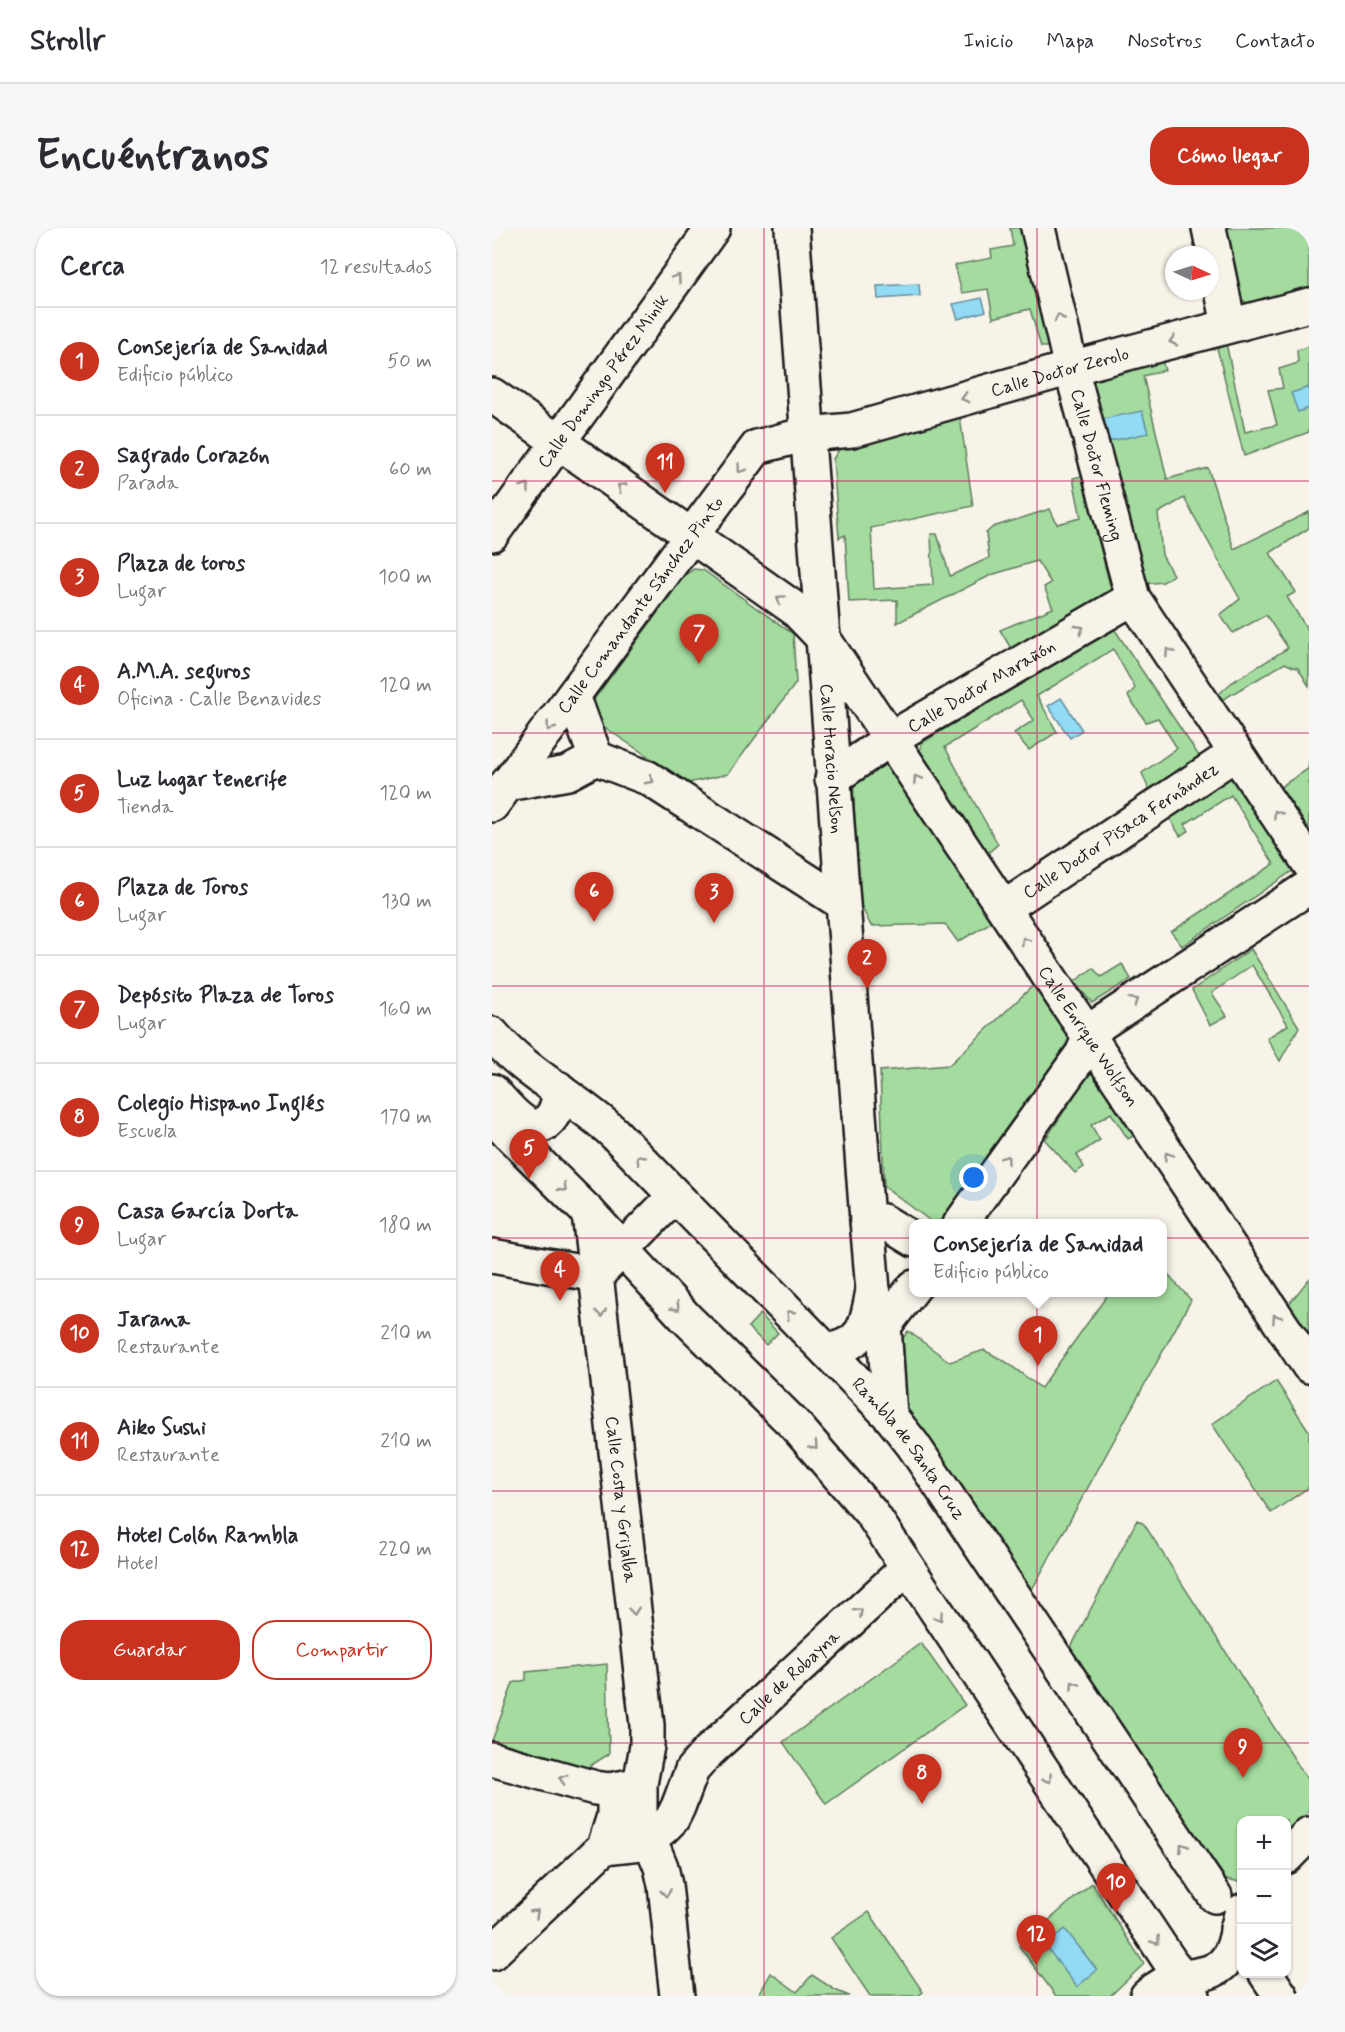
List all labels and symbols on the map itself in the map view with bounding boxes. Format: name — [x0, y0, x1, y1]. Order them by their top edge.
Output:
north arrow — [1165, 246, 1219, 300]
one-way arrow — [670, 273, 681, 284]
street label: Calle Domingo Pérez Minik — [532, 289, 675, 473]
one-way arrow — [1053, 313, 1066, 323]
one-way arrow — [1168, 333, 1178, 346]
street label: Calle Doctor Zerolo — [988, 342, 1132, 403]
street label: Calle Doctor Fleming — [1064, 386, 1128, 544]
one-way arrow — [960, 391, 971, 403]
pin: 11 — [646, 444, 684, 493]
one-way arrow — [737, 462, 748, 473]
one-way arrow — [519, 482, 530, 493]
one-way arrow — [616, 483, 627, 494]
street label: Calle Comandante Sánchez Pinto — [552, 492, 729, 719]
one-way arrow — [776, 595, 787, 606]
pin: 7 — [680, 614, 718, 664]
one-way arrow — [1074, 624, 1084, 636]
street label: Calle Doctor Marañón — [904, 635, 1060, 739]
one-way arrow — [1165, 647, 1176, 658]
street label: Calle Horacio Nelson — [813, 683, 849, 834]
one-way arrow — [546, 720, 557, 731]
street label: Calle Doctor Pisaca Fernández — [1018, 757, 1223, 905]
one-way arrow — [643, 773, 654, 784]
one-way arrow — [913, 774, 924, 785]
one-way arrow — [1272, 810, 1284, 820]
pin: 6 — [574, 872, 614, 922]
pin: 3 — [694, 874, 734, 923]
one-way arrow — [1022, 936, 1033, 947]
pin: 2 — [848, 940, 886, 989]
street label: Calle Enrique Wolfson — [1032, 961, 1144, 1112]
one-way arrow — [1128, 997, 1138, 1009]
pin: 5 — [510, 1130, 549, 1179]
one-way arrow — [1164, 1152, 1175, 1163]
one-way arrow — [999, 1155, 1010, 1166]
one-way arrow — [636, 1156, 647, 1167]
your location — [959, 1163, 988, 1192]
one-way arrow — [555, 1181, 566, 1192]
pin: 4 — [540, 1252, 580, 1301]
one-way arrow — [669, 1300, 680, 1311]
one-way arrow — [594, 1308, 607, 1318]
one-way arrow — [787, 1311, 798, 1322]
one-way arrow — [1272, 1314, 1284, 1324]
pin: 1 — [1018, 1316, 1058, 1366]
street label: Rambla de Santa Cruz — [846, 1373, 971, 1525]
street label: Calle Costa y Grijalba — [599, 1415, 642, 1584]
one-way arrow — [806, 1439, 817, 1450]
one-way arrow — [627, 1607, 640, 1616]
one-way arrow — [852, 1608, 862, 1619]
one-way arrow — [932, 1610, 943, 1621]
street label: Calle de Robayna — [734, 1625, 846, 1731]
one-way arrow — [1070, 1680, 1081, 1691]
pin: 9 — [1224, 1728, 1263, 1778]
pin: 8 — [902, 1754, 942, 1804]
one-way arrow — [1040, 1773, 1052, 1783]
one-way arrow — [558, 1774, 569, 1786]
one-way arrow — [1179, 1842, 1190, 1853]
pin: 10 — [1096, 1864, 1136, 1913]
one-way arrow — [659, 1889, 671, 1898]
one-way arrow — [528, 1909, 538, 1920]
pin: 12 — [1016, 1916, 1056, 1965]
one-way arrow — [1149, 1934, 1160, 1945]

